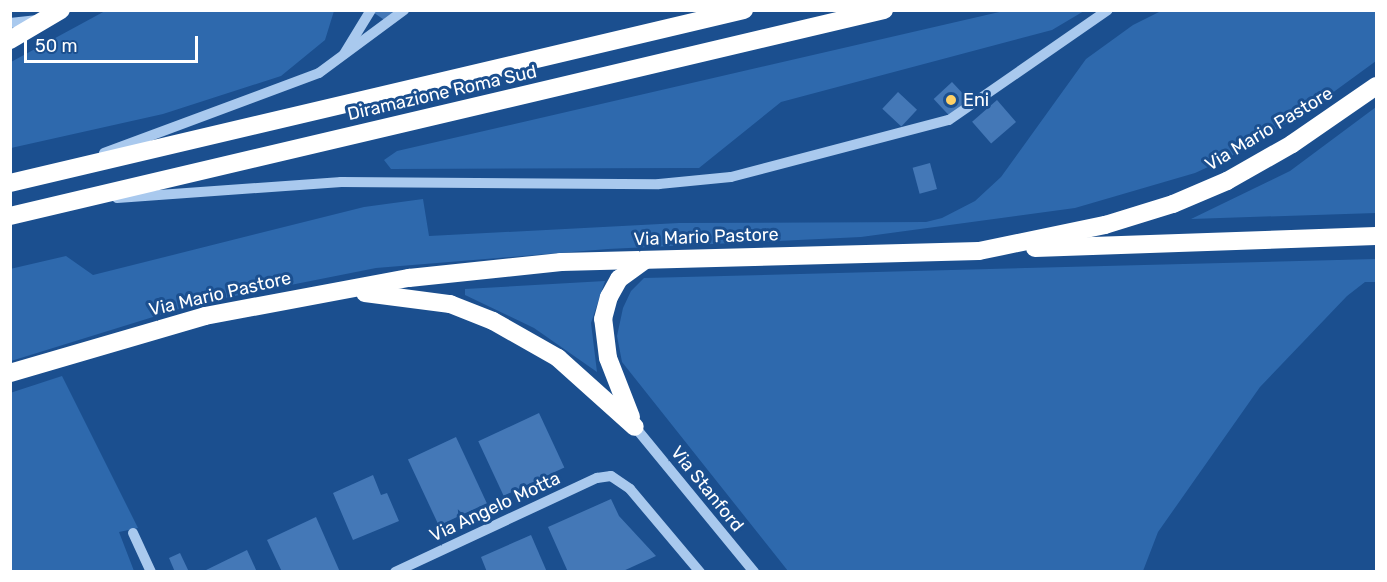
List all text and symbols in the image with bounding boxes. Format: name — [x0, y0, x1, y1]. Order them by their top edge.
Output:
scale bar — [27, 24, 201, 62]
text: 50 m — [35, 35, 78, 57]
street label: Diramazione Roma Sud — [345, 61, 539, 125]
street label: Via Mario Pastore — [1201, 82, 1337, 176]
place label: Eni — [963, 89, 989, 111]
marker: Eni — [944, 93, 958, 107]
street label: Via Mario Pastore — [633, 224, 779, 250]
street label: Via Mario Pastore — [147, 267, 293, 321]
street label: Via Stanford — [666, 442, 748, 536]
street label: Via Angelo Motta — [426, 467, 564, 547]

